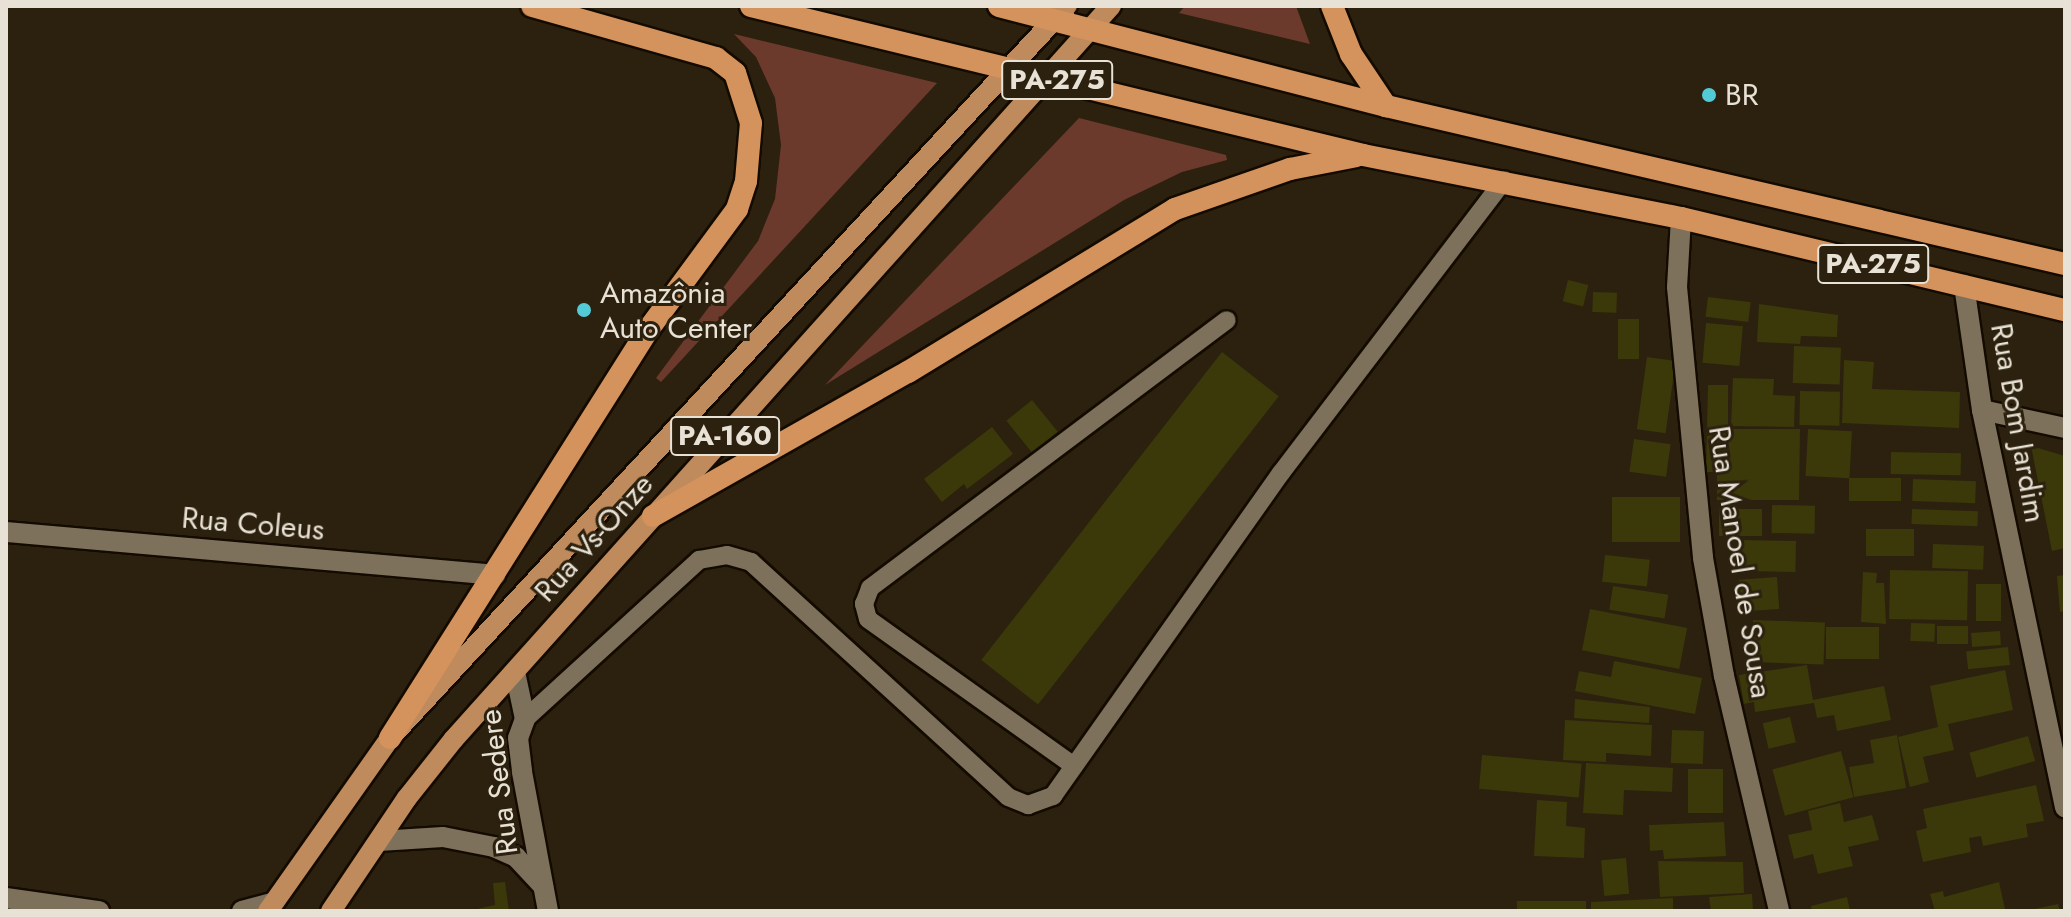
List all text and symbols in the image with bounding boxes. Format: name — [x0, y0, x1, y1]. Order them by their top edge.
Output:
road number: PA-275 — [1001, 56, 1113, 104]
place label: BR — [1725, 77, 1759, 113]
marker: BR — [1700, 86, 1718, 104]
road number: PA-275 — [1817, 240, 1929, 288]
place label: Amazônia Auto Center — [600, 275, 752, 346]
marker: Amazônia Auto Center — [575, 301, 593, 319]
street label: Rua Bom Jardim — [1983, 321, 2053, 525]
road number: PA-160 — [669, 412, 781, 460]
street label: Rua Manoel de Sousa — [1701, 423, 1779, 701]
street label: Rua Vs-Onze — [527, 467, 661, 609]
street label: Rua Coleus — [180, 500, 326, 548]
street label: Rua Sedere — [472, 707, 526, 857]

